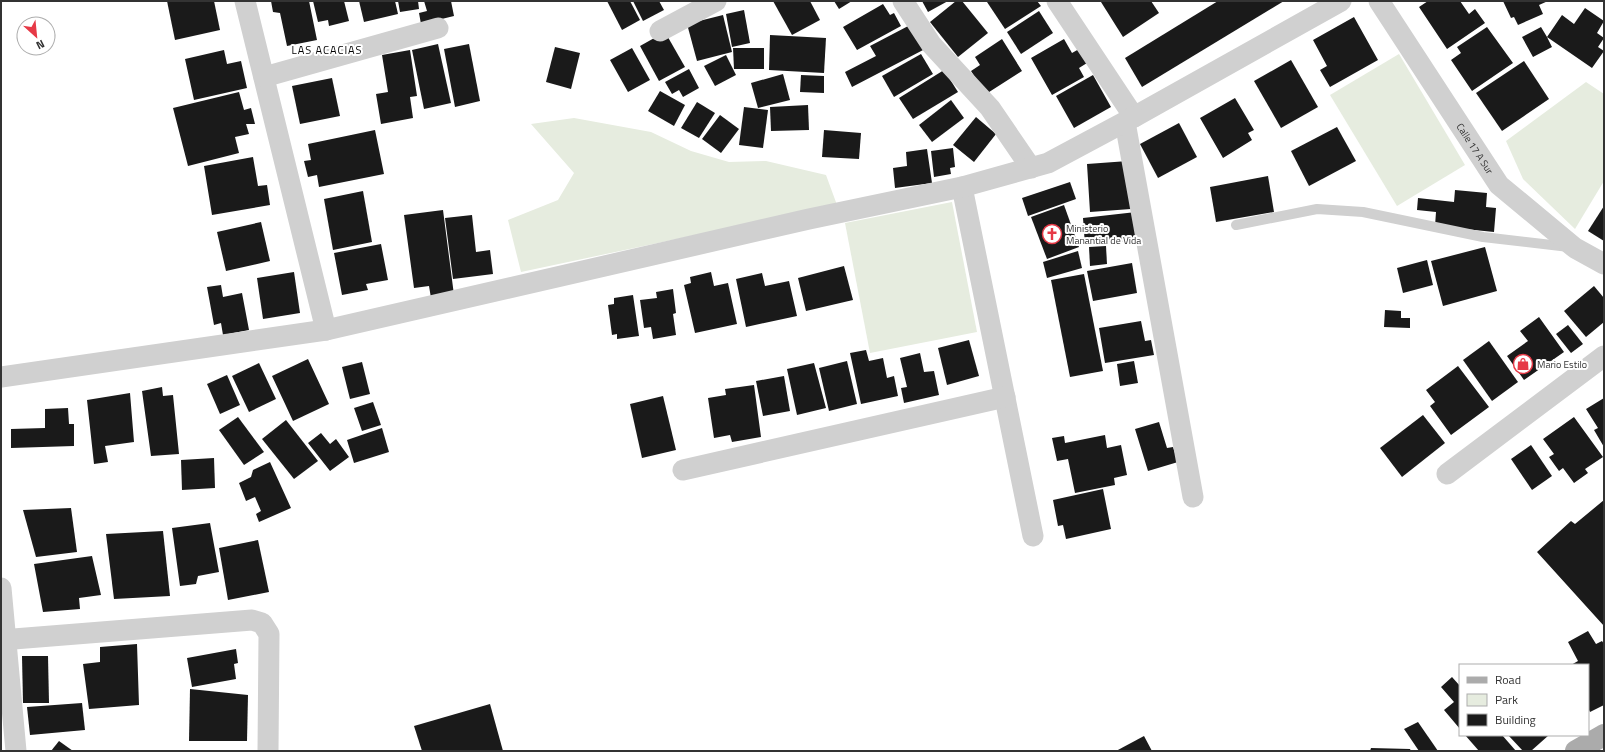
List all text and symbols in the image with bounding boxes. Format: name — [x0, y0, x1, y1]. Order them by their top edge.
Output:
north arrow — [16, 16, 56, 56]
text: N — [34, 36, 48, 54]
district label: LAS ACACIAS — [291, 42, 363, 58]
street label: Calle 17 A Sur — [1453, 120, 1497, 178]
place label: Ministerio Manantial de Vida — [1066, 221, 1141, 248]
church icon: Ministerio Manantial de Vida — [1041, 223, 1063, 245]
shop icon: Mario Estilo — [1512, 353, 1534, 375]
place label: Mario Estilo — [1537, 357, 1587, 372]
legend — [1459, 664, 1589, 736]
text: Road — [1495, 670, 1521, 689]
text: Park — [1495, 690, 1518, 709]
text: Building — [1495, 710, 1536, 729]

